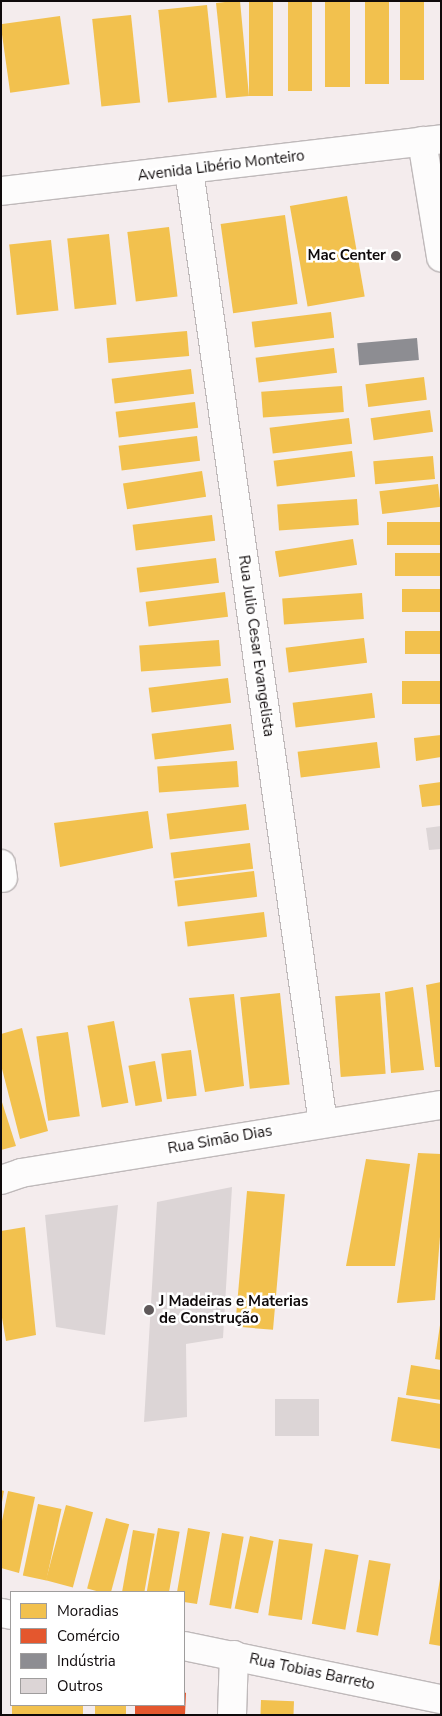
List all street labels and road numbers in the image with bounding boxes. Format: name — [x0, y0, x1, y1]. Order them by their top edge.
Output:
street label: Avenida Libério Monteiro — [137, 147, 305, 185]
street label: Rua Julio Cesar Evangelista — [234, 554, 278, 738]
street label: Rua Simão Dias — [166, 1122, 274, 1158]
street label: Rua Tobias Barreto — [248, 1650, 376, 1694]

